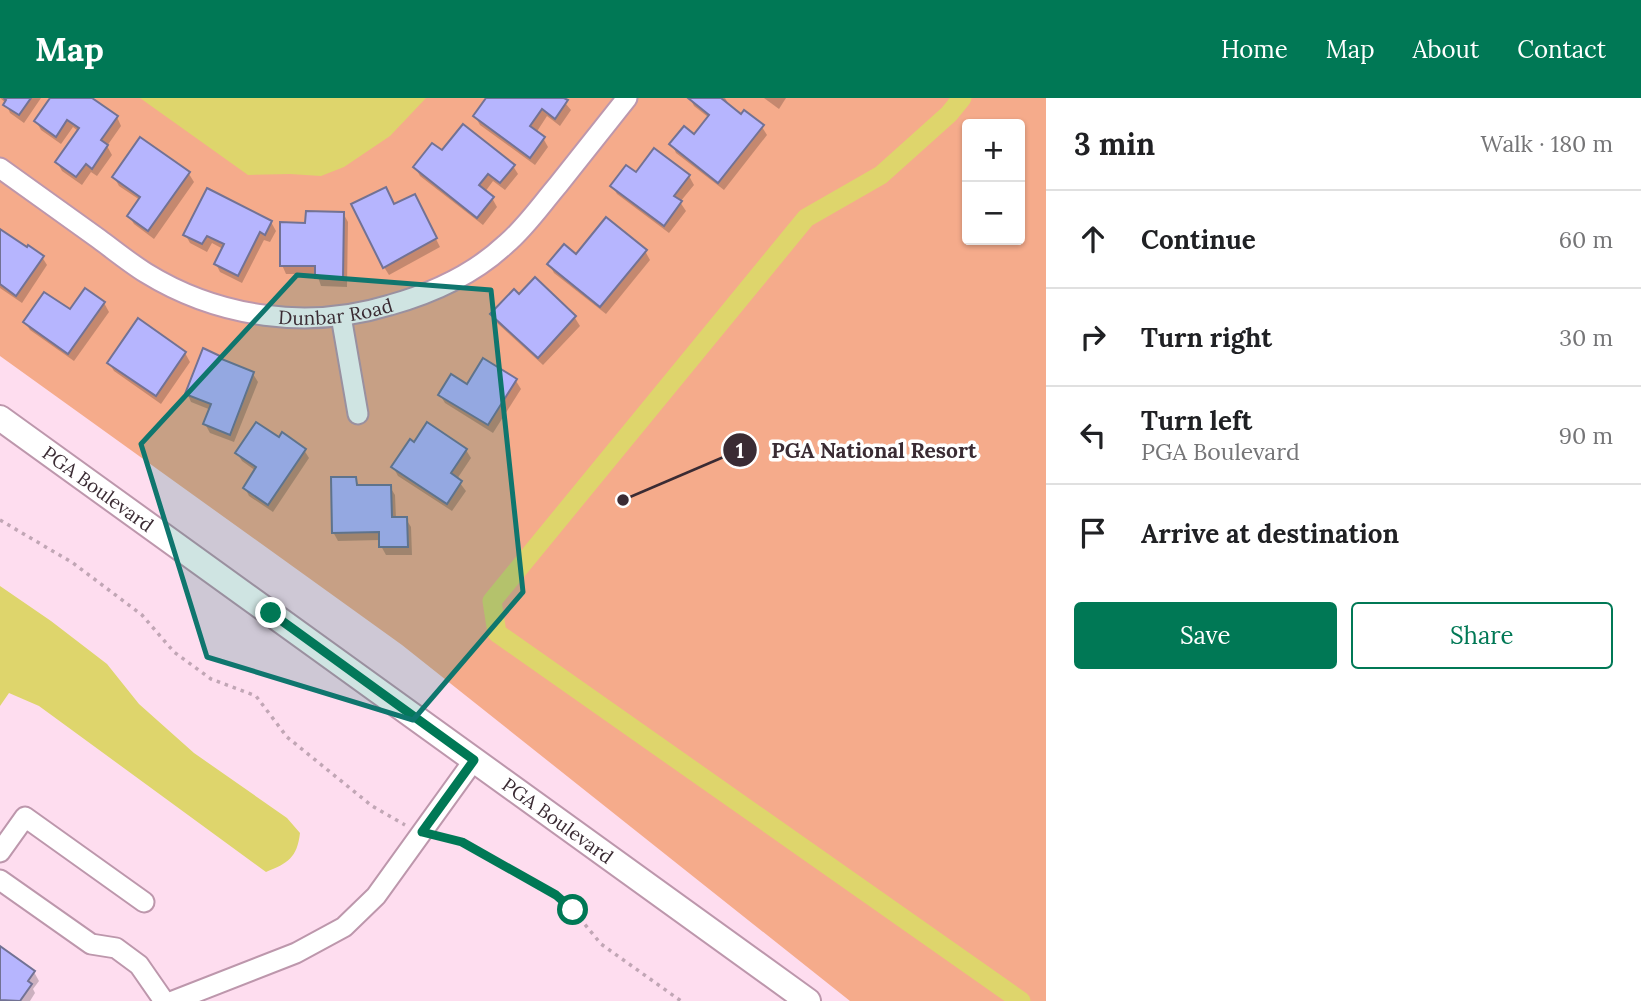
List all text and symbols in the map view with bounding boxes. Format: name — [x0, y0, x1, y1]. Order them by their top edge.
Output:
text: Map — [35, 28, 104, 70]
text: Home — [1221, 34, 1288, 65]
text: Map — [1326, 34, 1375, 65]
text: About — [1413, 34, 1479, 65]
text: Contact — [1517, 34, 1606, 65]
map controls — [962, 119, 1025, 245]
button: + — [962, 119, 1025, 182]
text: 3 min — [1074, 125, 1155, 163]
text: Walk · 180 m — [1480, 129, 1613, 158]
button: − — [962, 182, 1025, 245]
icon: ahead — [1074, 220, 1112, 258]
text: Continue — [1141, 223, 1256, 256]
text: 60 m — [1559, 225, 1613, 254]
street label: Dunbar Road — [277, 293, 396, 330]
icon: right — [1074, 318, 1112, 356]
text: Turn right — [1141, 321, 1272, 354]
text: 30 m — [1559, 323, 1613, 352]
text: Turn left — [1141, 404, 1252, 437]
icon: left — [1074, 416, 1112, 454]
text: 90 m — [1559, 421, 1613, 450]
callout: PGA National Resort — [722, 429, 990, 471]
text: 1 — [736, 437, 744, 464]
text: PGA National Resort — [771, 437, 977, 464]
text: PGA Boulevard — [1141, 437, 1300, 466]
street label: PGA Boulevard — [38, 441, 158, 537]
icon: arrive — [1074, 514, 1112, 552]
text: Arrive at destination — [1141, 517, 1399, 550]
route end — [255, 597, 286, 628]
button: Save — [1074, 602, 1337, 669]
button: Share — [1351, 602, 1613, 669]
street label: PGA Boulevard — [498, 772, 618, 869]
route start — [557, 894, 588, 925]

